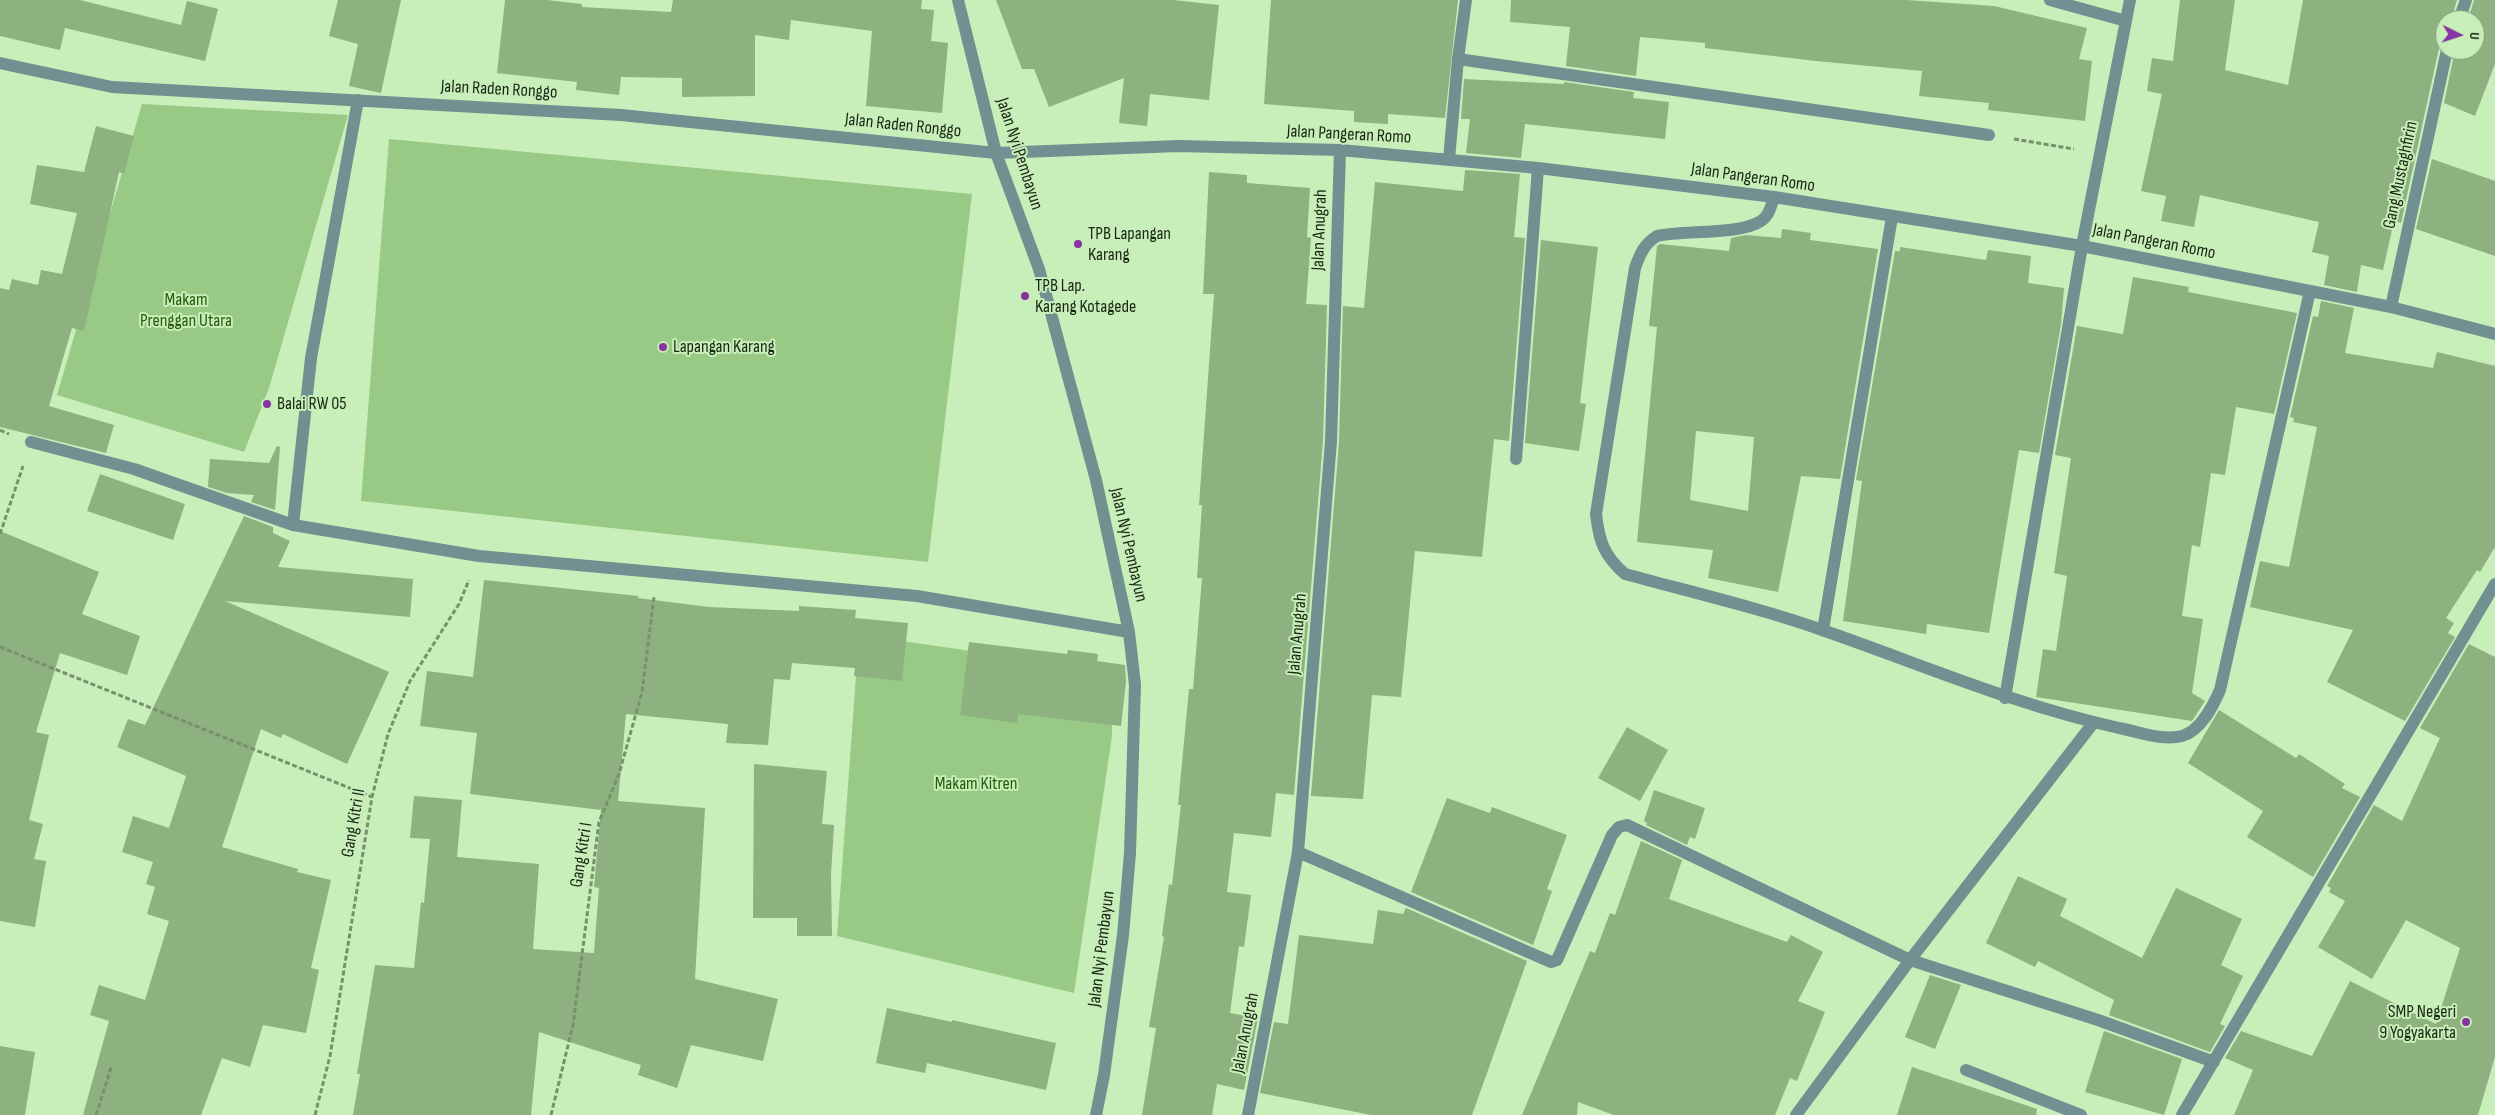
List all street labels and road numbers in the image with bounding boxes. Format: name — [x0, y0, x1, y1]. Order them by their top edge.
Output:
street label: Jalan Raden Ronggo — [440, 76, 558, 104]
street label: Jalan Nyi Pembayun — [991, 95, 1047, 213]
street label: Jalan Raden Ronggo — [844, 109, 962, 143]
street label: Gang Mustaghfirin — [2379, 119, 2423, 231]
street label: Jalan Pangeran Romo — [1286, 121, 1412, 149]
street label: Jalan Pangeran Romo — [1690, 159, 1816, 197]
street label: Jalan Anugrah — [1308, 189, 1332, 271]
street label: Jalan Pangeran Romo — [2091, 219, 2217, 265]
street label: Jalan Nyi Pembayun — [1104, 486, 1152, 604]
street label: Jalan Anugrah — [1284, 592, 1312, 676]
street label: Gang Kitri II — [337, 787, 371, 859]
street label: Gang Kitri I — [566, 821, 598, 889]
street label: Jalan Nyi Pembayun — [1084, 890, 1120, 1008]
street label: Jalan Anugrah — [1228, 991, 1264, 1075]

